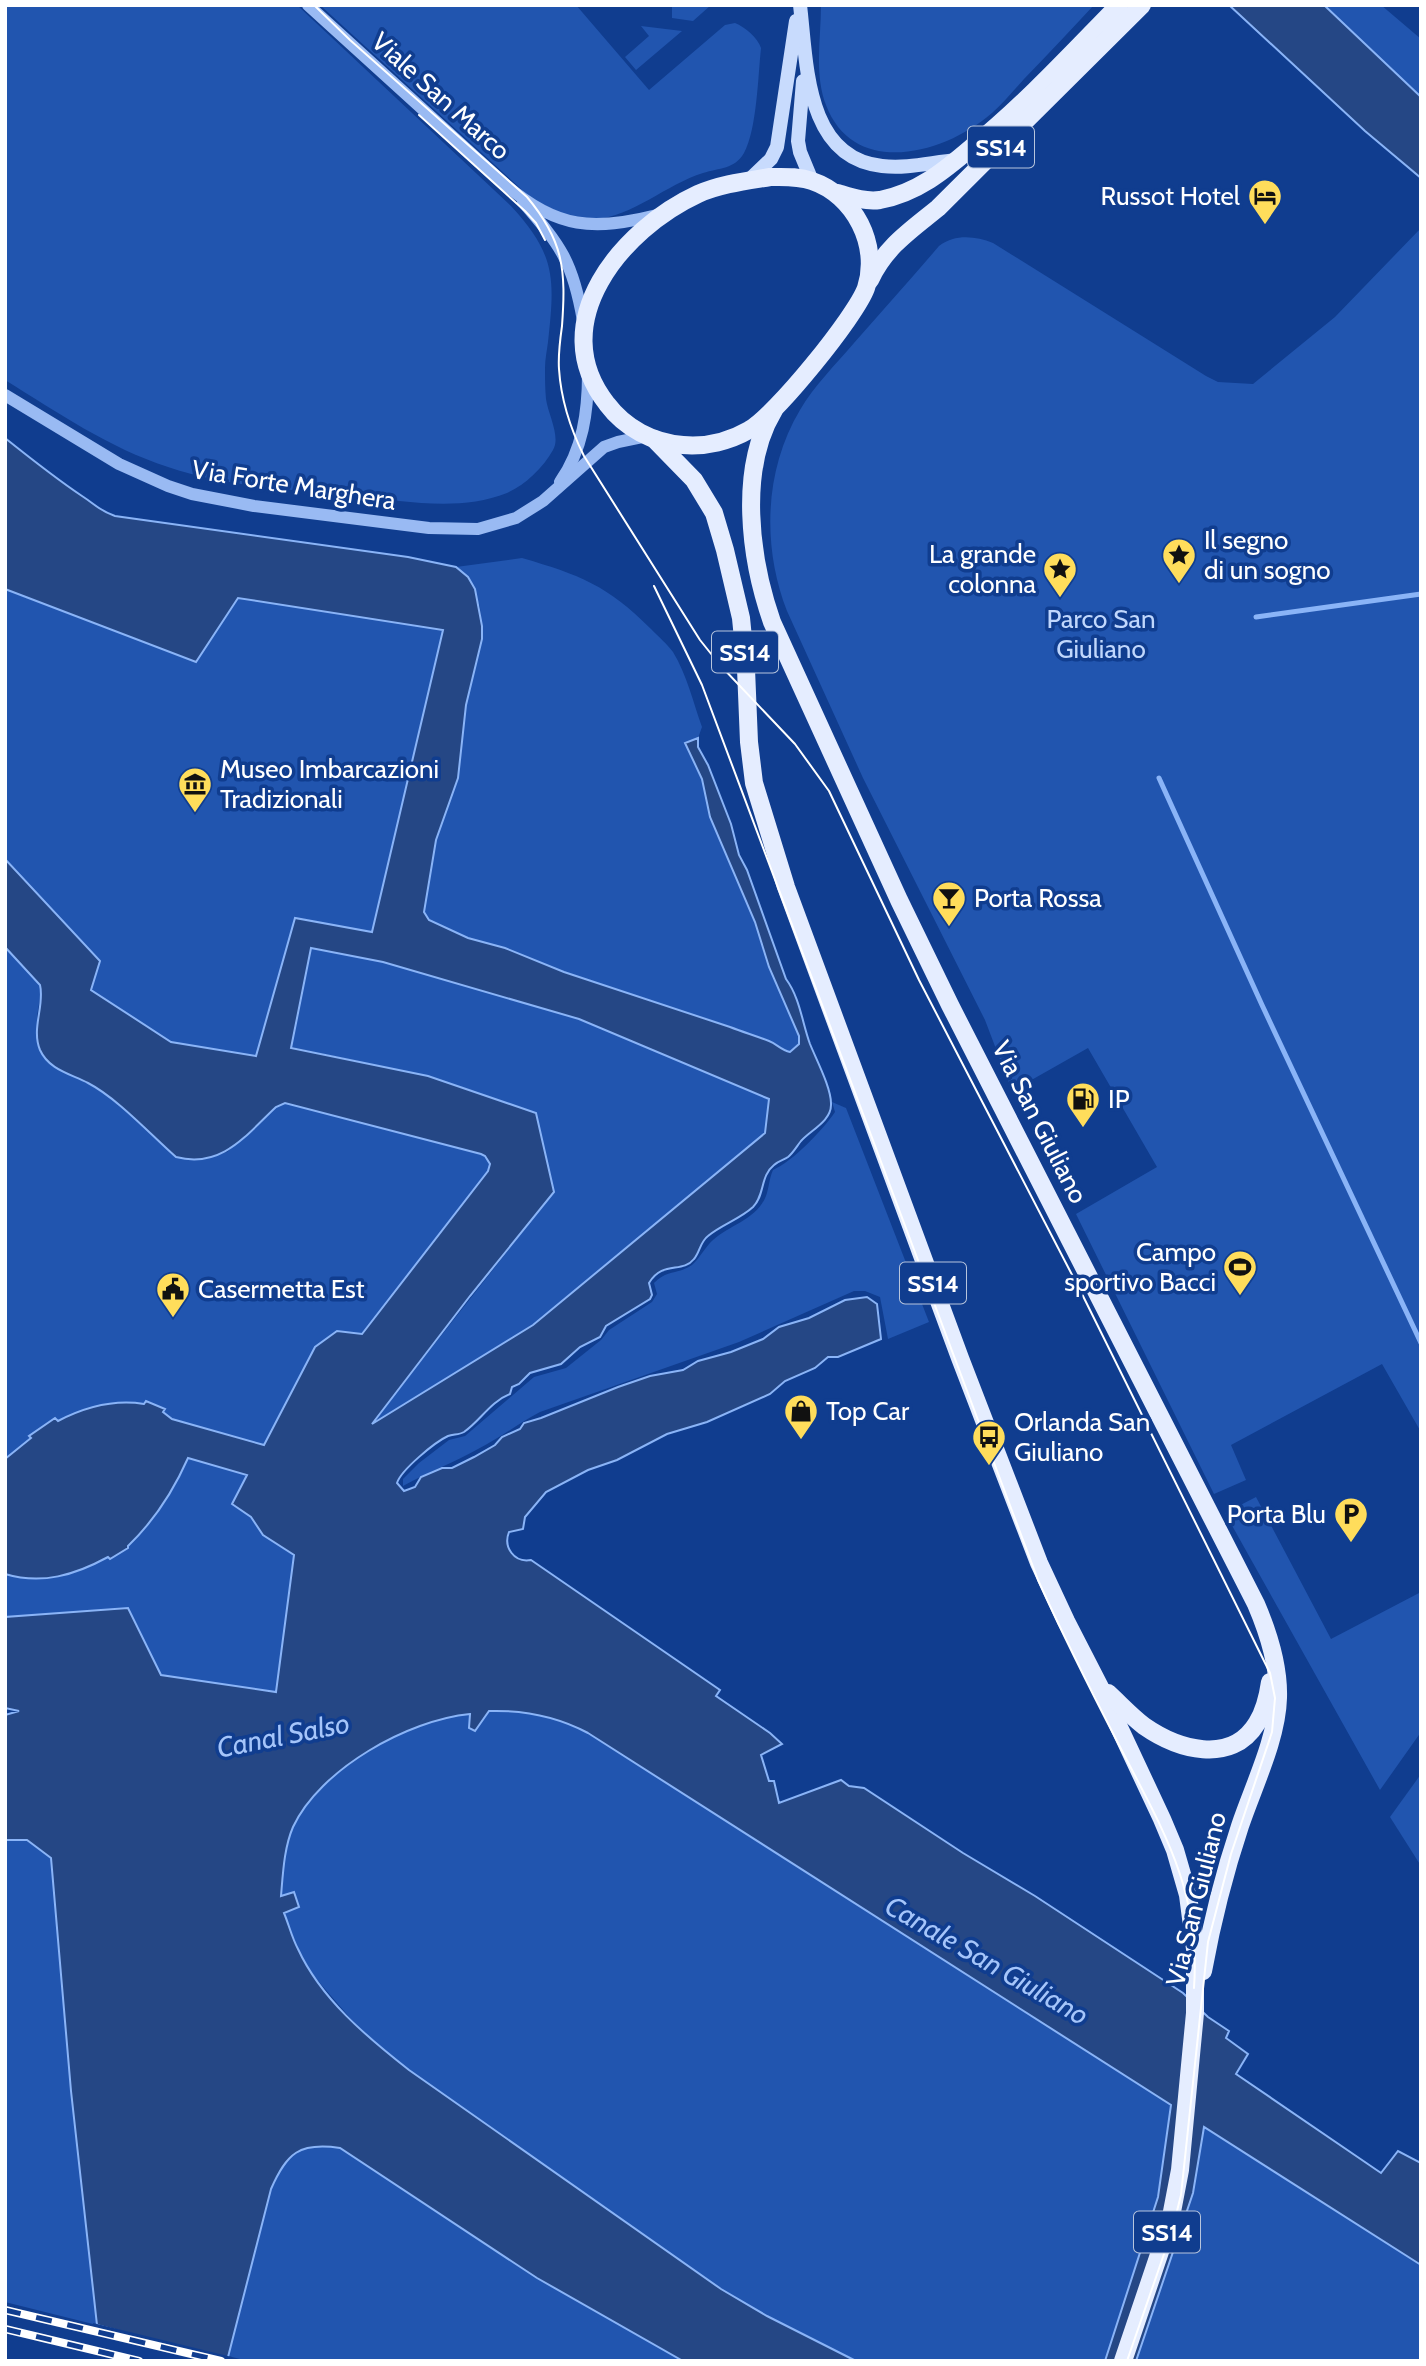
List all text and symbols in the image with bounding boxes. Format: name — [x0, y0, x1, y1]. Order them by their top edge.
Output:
street label: Viale San Marco — [365, 25, 517, 167]
road number: SS14 — [968, 127, 1034, 168]
hotel icon: Russot Hotel — [1246, 177, 1284, 226]
place label: Russot Hotel — [1101, 180, 1240, 212]
street label: Via Forte Marghera — [190, 453, 399, 517]
place label: Il segno di un sogno — [1204, 524, 1331, 586]
place icon: Il segno di un sogno — [1160, 536, 1198, 585]
place label: La grande colonna — [929, 538, 1037, 600]
place icon: La grande colonna — [1041, 550, 1079, 599]
park label: Parco San Giuliano — [1047, 603, 1155, 665]
road number: SS14 — [712, 632, 778, 672]
place label: Museo Imbarcazioni Tradizionali — [220, 753, 439, 815]
museum icon: Museo Imbarcazioni Tradizionali — [176, 765, 214, 814]
bar icon: Porta Rossa — [930, 879, 968, 928]
place label: Porta Rossa — [974, 882, 1102, 914]
street label: Via San Giuliano — [985, 1035, 1095, 1209]
fuel station icon: IP — [1064, 1080, 1102, 1129]
place label: IP — [1108, 1083, 1130, 1115]
place label: Campo sportivo Bacci — [1064, 1236, 1216, 1298]
sports icon: Campo sportivo Bacci — [1221, 1248, 1259, 1297]
road number: SS14 — [900, 1262, 966, 1303]
public building icon: Casermetta Est — [154, 1270, 192, 1319]
place label: Casermetta Est — [198, 1273, 365, 1305]
shop icon: Top Car — [782, 1392, 820, 1441]
place label: Top Car — [826, 1395, 910, 1427]
place label: Orlanda San Giuliano — [1014, 1406, 1150, 1468]
bus stop icon: Orlanda San Giuliano — [970, 1418, 1008, 1467]
parking icon: Porta Blu — [1332, 1495, 1370, 1544]
place label: Porta Blu — [1227, 1498, 1326, 1530]
water label: Canal Salso — [214, 1705, 352, 1765]
street label: Via San Giuliano — [1159, 1809, 1233, 1989]
water label: Canale San Giuliano — [879, 1888, 1095, 2032]
road number: SS14 — [1134, 2211, 1200, 2252]

